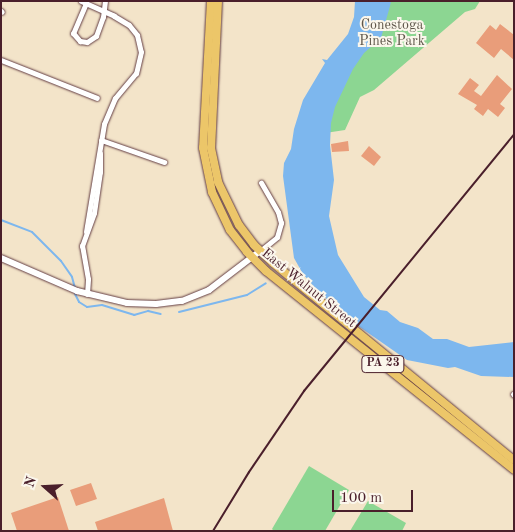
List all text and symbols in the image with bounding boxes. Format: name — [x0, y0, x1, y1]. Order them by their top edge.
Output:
park label: Conestoga Pines Park — [359, 17, 425, 49]
street label: East Walnut Street — [258, 245, 360, 331]
road number: PA 23 — [360, 354, 406, 374]
north arrow — [20, 462, 70, 512]
text: N — [22, 475, 39, 489]
scale bar — [335, 480, 416, 512]
text: 100 m — [340, 491, 382, 506]

